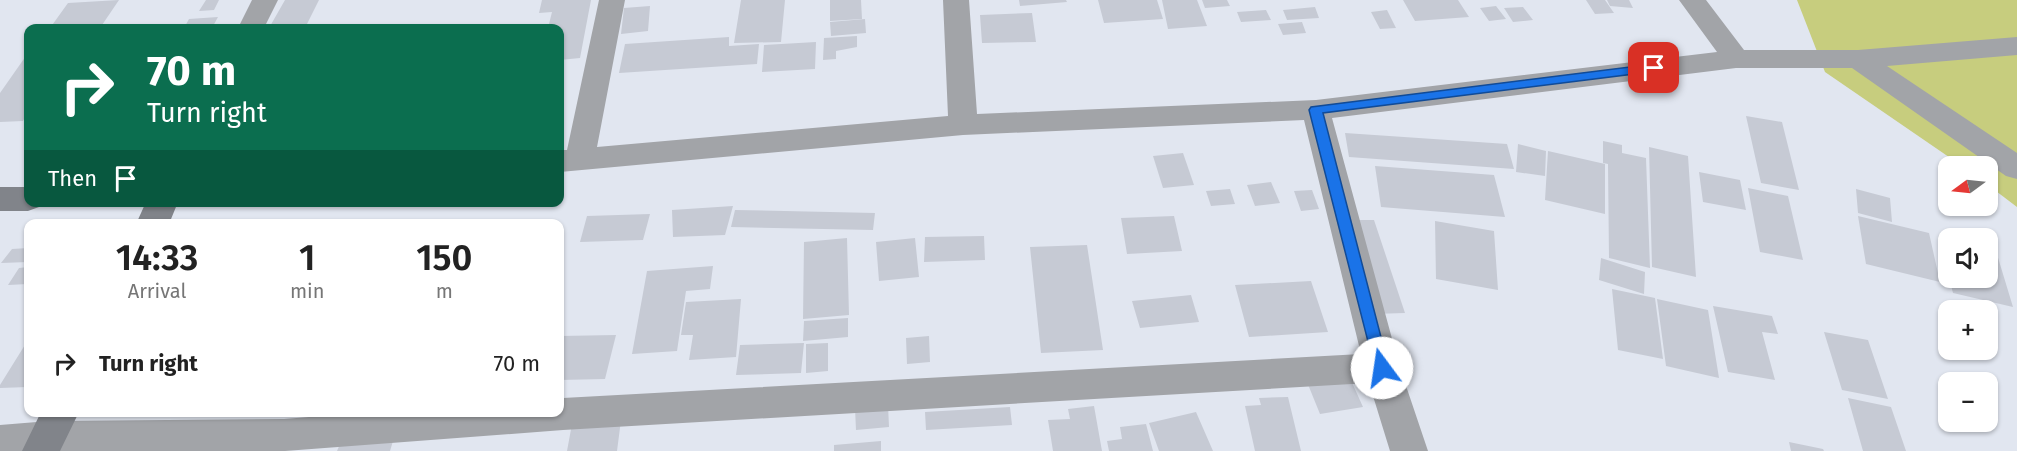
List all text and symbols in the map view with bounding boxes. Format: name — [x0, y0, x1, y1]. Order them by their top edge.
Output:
pin — [1628, 42, 1679, 93]
text: 70 m — [147, 46, 236, 96]
icon: right — [48, 48, 126, 126]
icon: arrive — [1637, 51, 1670, 84]
text: Turn right — [147, 97, 267, 129]
north arrow — [1938, 156, 1998, 216]
map controls — [1938, 156, 1998, 432]
icon: arrive — [109, 162, 142, 195]
text: Then — [48, 165, 97, 192]
button: sound — [1938, 228, 1998, 288]
text: 14:33 — [116, 236, 198, 280]
text: 1 — [299, 236, 315, 280]
text: 150 — [416, 236, 472, 280]
text: Arrival — [128, 279, 186, 303]
text: min — [290, 279, 324, 303]
text: m — [436, 279, 453, 303]
button: + — [1938, 300, 1998, 360]
position arrow — [1350, 336, 1414, 400]
icon: right — [48, 347, 81, 380]
text: Turn right — [99, 350, 198, 377]
text: 70 m — [494, 350, 540, 377]
button: − — [1938, 372, 1998, 432]

